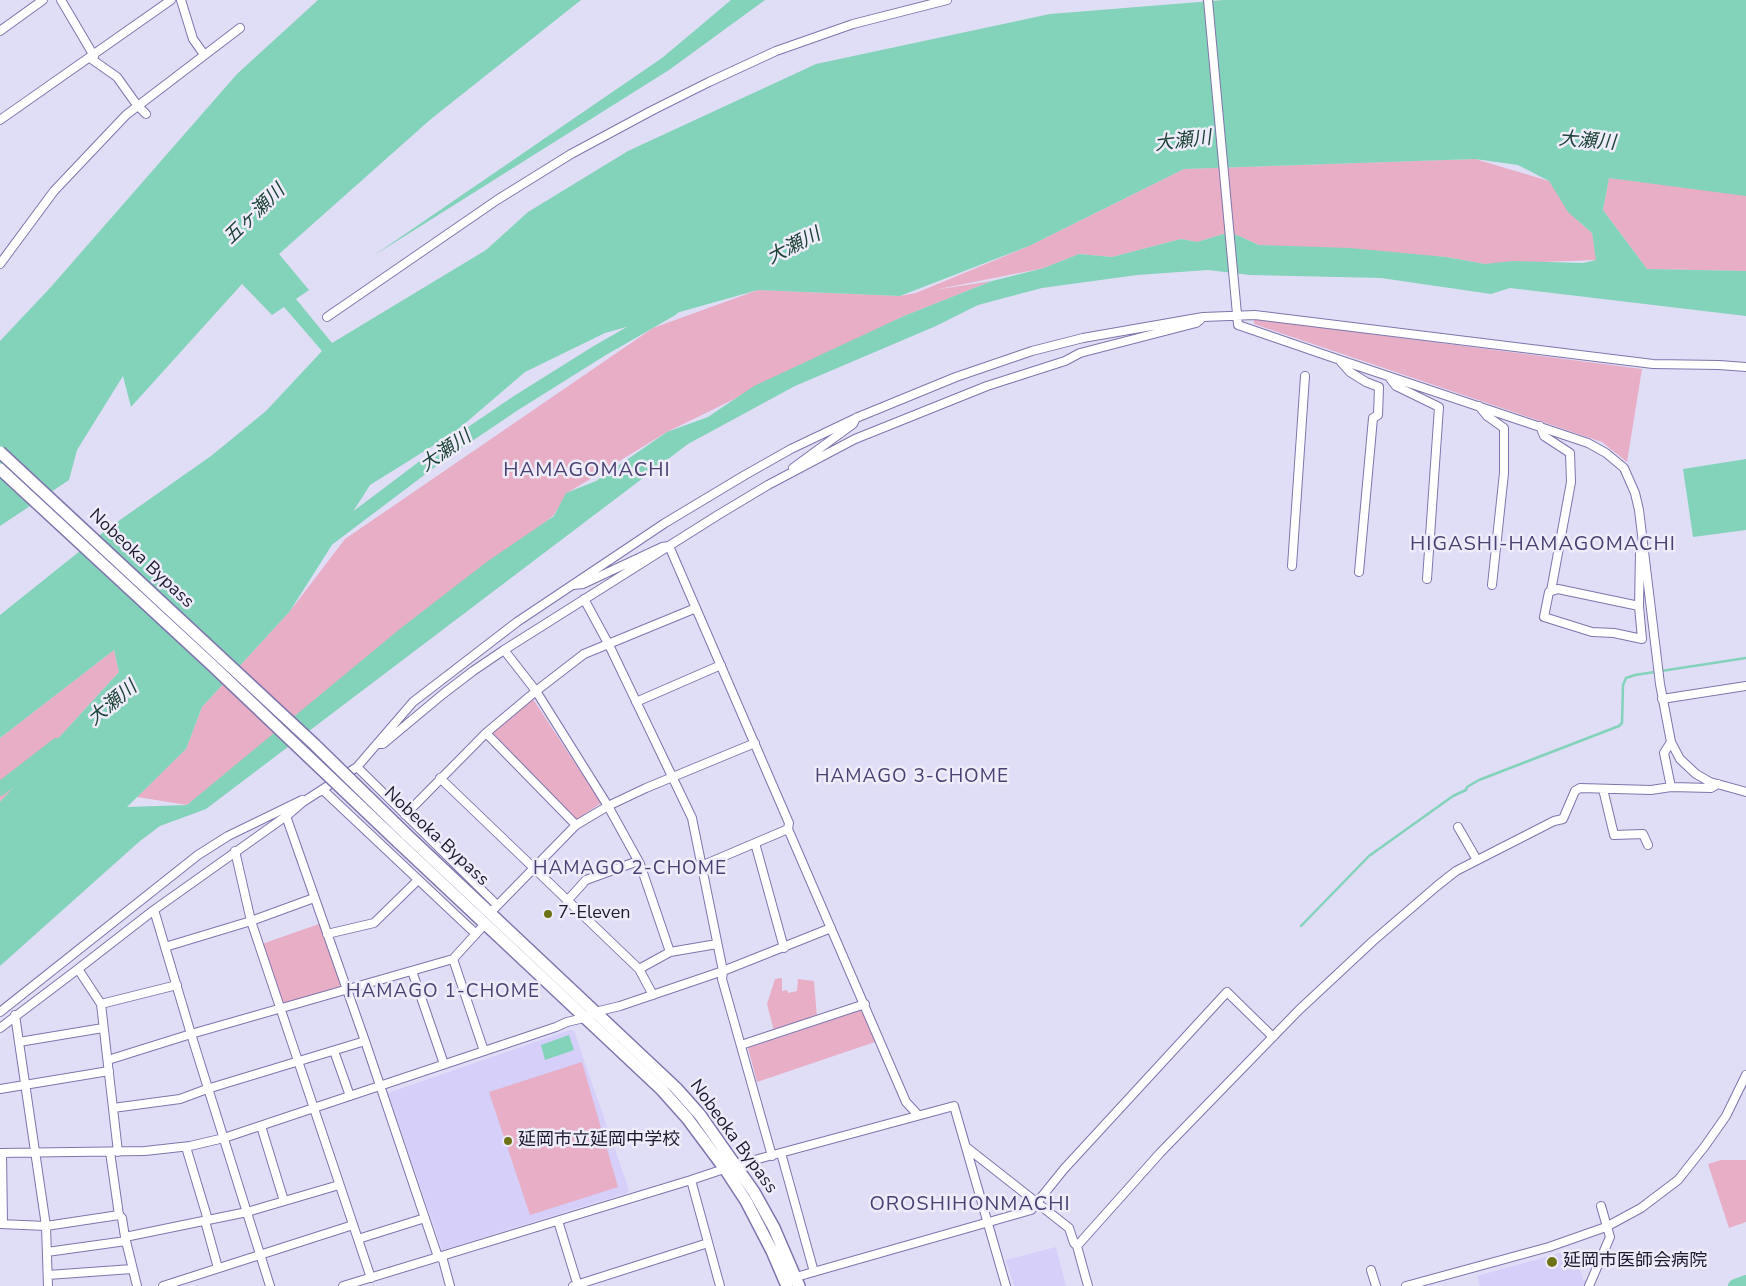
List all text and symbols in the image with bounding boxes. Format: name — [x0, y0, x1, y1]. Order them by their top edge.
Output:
water label: 大瀬川 — [1153, 127, 1213, 157]
water label: 大瀬川 — [1558, 129, 1616, 155]
water label: 五ヶ瀬川 — [220, 180, 290, 250]
water label: 大瀬川 — [763, 224, 825, 270]
water label: 大瀬川 — [416, 426, 476, 478]
district label: HAMAGOMACHI — [502, 459, 672, 483]
street label: Nobeoka Bypass — [84, 505, 198, 613]
district label: HIGASHI-HAMAGOMACHI — [1408, 533, 1678, 557]
water label: 大瀬川 — [84, 677, 142, 731]
district label: HAMAGO 3-CHOME — [813, 766, 1011, 788]
street label: Nobeoka Bypass — [379, 783, 493, 891]
district label: HAMAGO 2-CHOME — [531, 858, 729, 880]
place label: 7-Eleven — [558, 903, 631, 925]
marker: 7-Eleven — [542, 908, 554, 920]
district label: HAMAGO 1-CHOME — [344, 981, 542, 1003]
street label: Nobeoka Bypass — [685, 1076, 781, 1198]
place label: 延岡市立延岡中学校 — [518, 1130, 680, 1152]
marker: 延岡市立延岡中学校 — [502, 1135, 514, 1147]
district label: OROSHIHONMACHI — [868, 1193, 1072, 1217]
place label: 延岡市医師会病院 — [1563, 1251, 1707, 1273]
marker: 延岡市医師会病院 — [1545, 1255, 1559, 1269]

